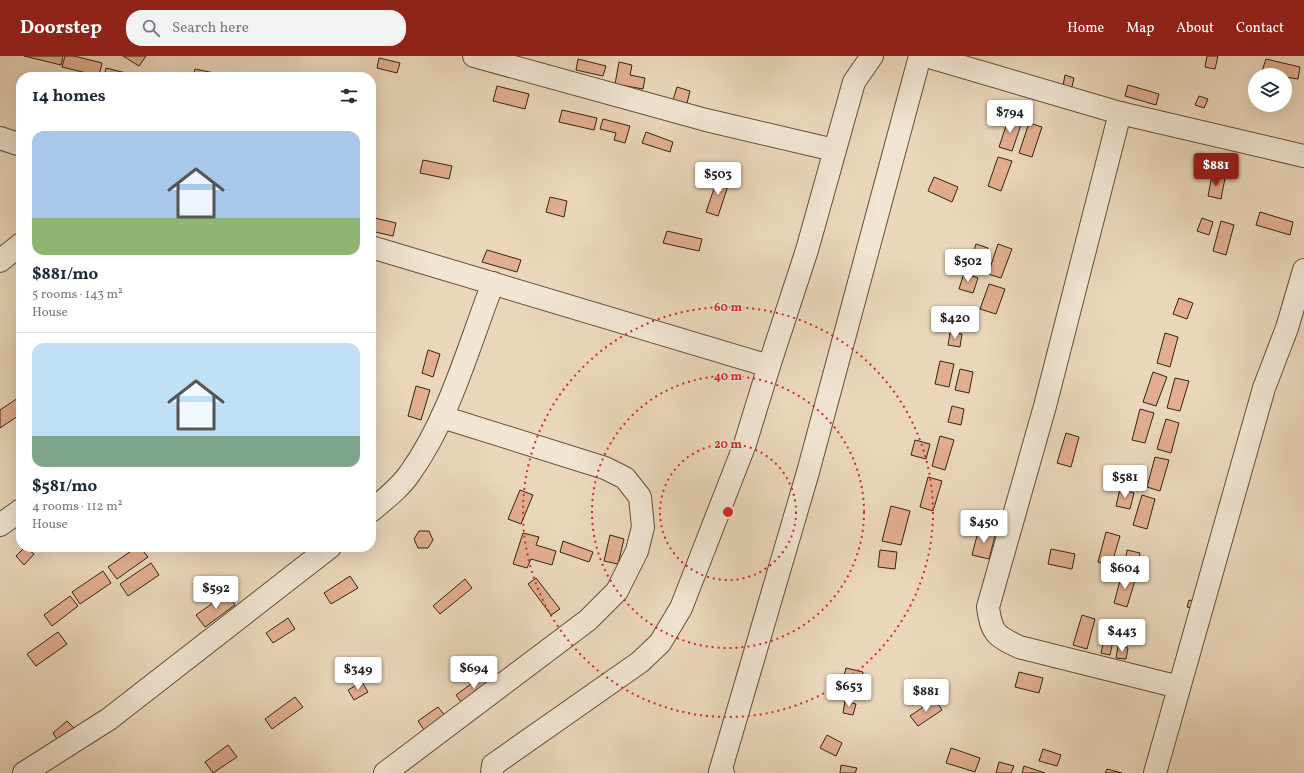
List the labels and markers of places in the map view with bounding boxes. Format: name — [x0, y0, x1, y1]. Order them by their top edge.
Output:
pin: $794 — [986, 100, 1034, 134]
pin: $881 — [1192, 153, 1240, 187]
pin: $503 — [694, 162, 742, 196]
pin: $502 — [944, 249, 992, 283]
pin: $420 — [931, 306, 979, 340]
pin: $581 — [1101, 465, 1149, 499]
centre of rings — [721, 505, 735, 519]
pin: $450 — [960, 510, 1008, 544]
pin: $604 — [1101, 556, 1149, 590]
pin: $592 — [192, 576, 240, 610]
pin: $443 — [1098, 619, 1146, 653]
pin: $694 — [450, 656, 498, 690]
pin: $349 — [334, 657, 382, 691]
pin: $653 — [825, 674, 873, 708]
pin: $881 — [902, 679, 950, 713]

